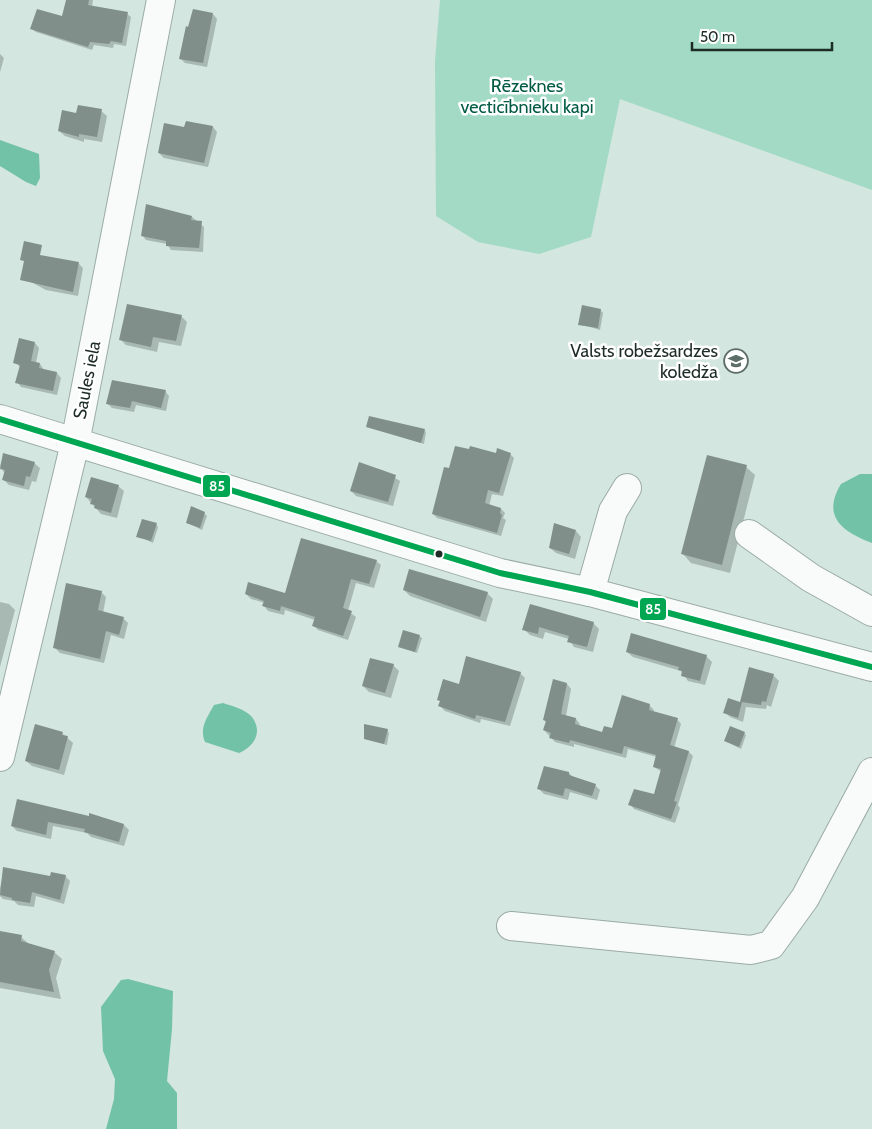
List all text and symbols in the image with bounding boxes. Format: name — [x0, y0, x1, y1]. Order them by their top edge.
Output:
scale bar — [692, 20, 832, 52]
text: 50 m — [700, 28, 735, 46]
park label: Rēzeknes vecticībnieku kapi — [460, 75, 594, 118]
street label: Saules iela — [69, 339, 105, 421]
place label: Valsts robežsardzes koledža — [570, 340, 718, 383]
school or university icon: Valsts robežsardzes koledža — [723, 348, 749, 374]
line badge: 85 — [202, 474, 231, 498]
text: 85 — [209, 477, 225, 495]
unlabelled marker — [434, 549, 444, 559]
line badge: 85 — [639, 597, 667, 621]
text: 85 — [645, 600, 661, 618]

